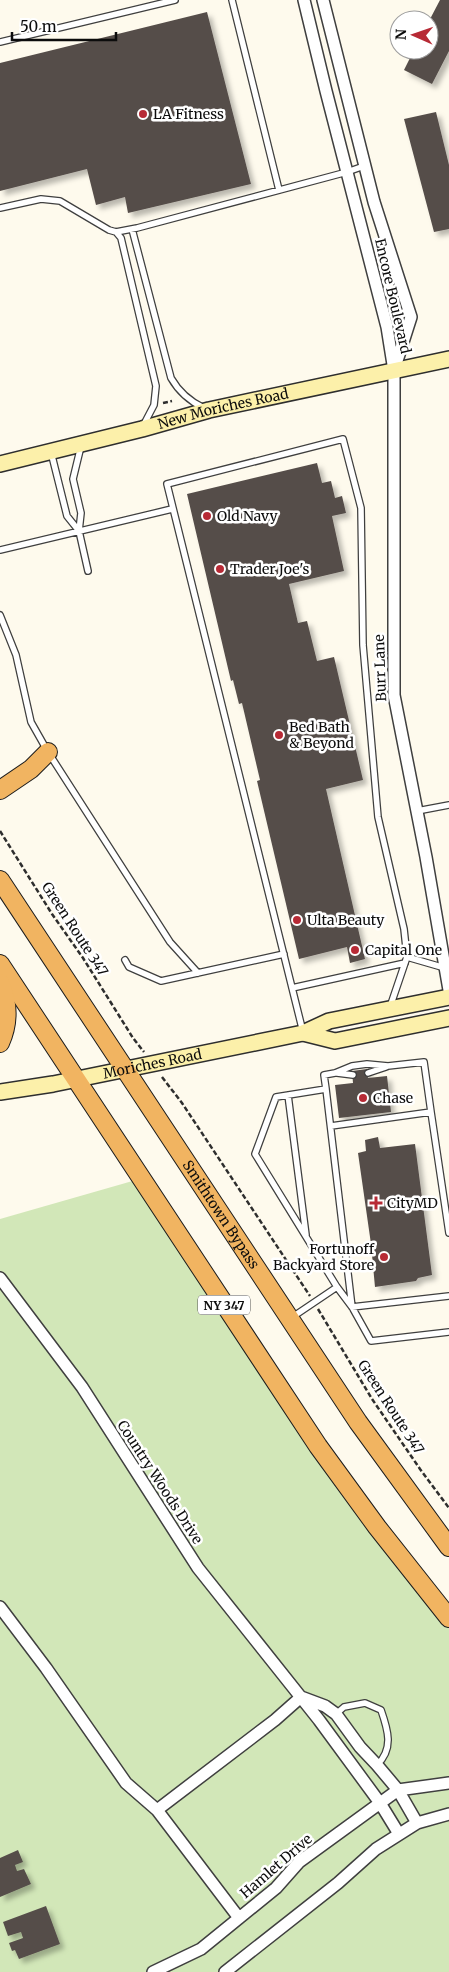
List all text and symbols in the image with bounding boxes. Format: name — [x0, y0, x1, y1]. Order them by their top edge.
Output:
scale bar — [12, 10, 116, 42]
north arrow — [389, 10, 439, 60]
text: 50 m — [20, 17, 57, 36]
text: N — [392, 29, 410, 40]
place label: LA Fitness — [153, 105, 224, 123]
marker: LA Fitness — [137, 108, 149, 120]
street label: Encore Boulevard — [371, 237, 415, 356]
street label: New Moriches Road — [156, 384, 291, 433]
place label: Old Navy — [217, 507, 278, 525]
marker: Old Navy — [201, 510, 213, 522]
place label: Trader Joe's — [230, 560, 310, 578]
marker: Trader Joe's — [214, 563, 226, 575]
street label: Burr Lane — [370, 634, 390, 702]
place label: Bed Bath & Beyond — [289, 718, 354, 752]
marker: Bed Bath & Beyond — [273, 729, 285, 741]
street label: Green Route 347 — [38, 879, 112, 979]
place label: Ulta Beauty — [307, 911, 385, 929]
marker: Ulta Beauty — [291, 914, 303, 926]
place label: Capital One — [365, 941, 442, 959]
marker: Capital One — [349, 944, 361, 956]
street label: Moriches Road — [101, 1045, 204, 1083]
place label: Chase — [373, 1089, 413, 1107]
marker: Chase — [357, 1092, 369, 1104]
street label: Smithtown Bypass — [179, 1157, 263, 1272]
place label: CityMD — [387, 1194, 438, 1212]
marker: CityMD — [369, 1196, 383, 1210]
place label: Fortunoff Backyard Store — [273, 1240, 375, 1274]
marker: Fortunoff Backyard Store — [378, 1251, 390, 1263]
road number: NY 347 — [198, 1296, 250, 1314]
street label: Green Route 347 — [354, 1357, 428, 1457]
street label: Country Woods Drive — [113, 1417, 207, 1547]
street label: Hamlet Drive — [236, 1830, 316, 1902]

